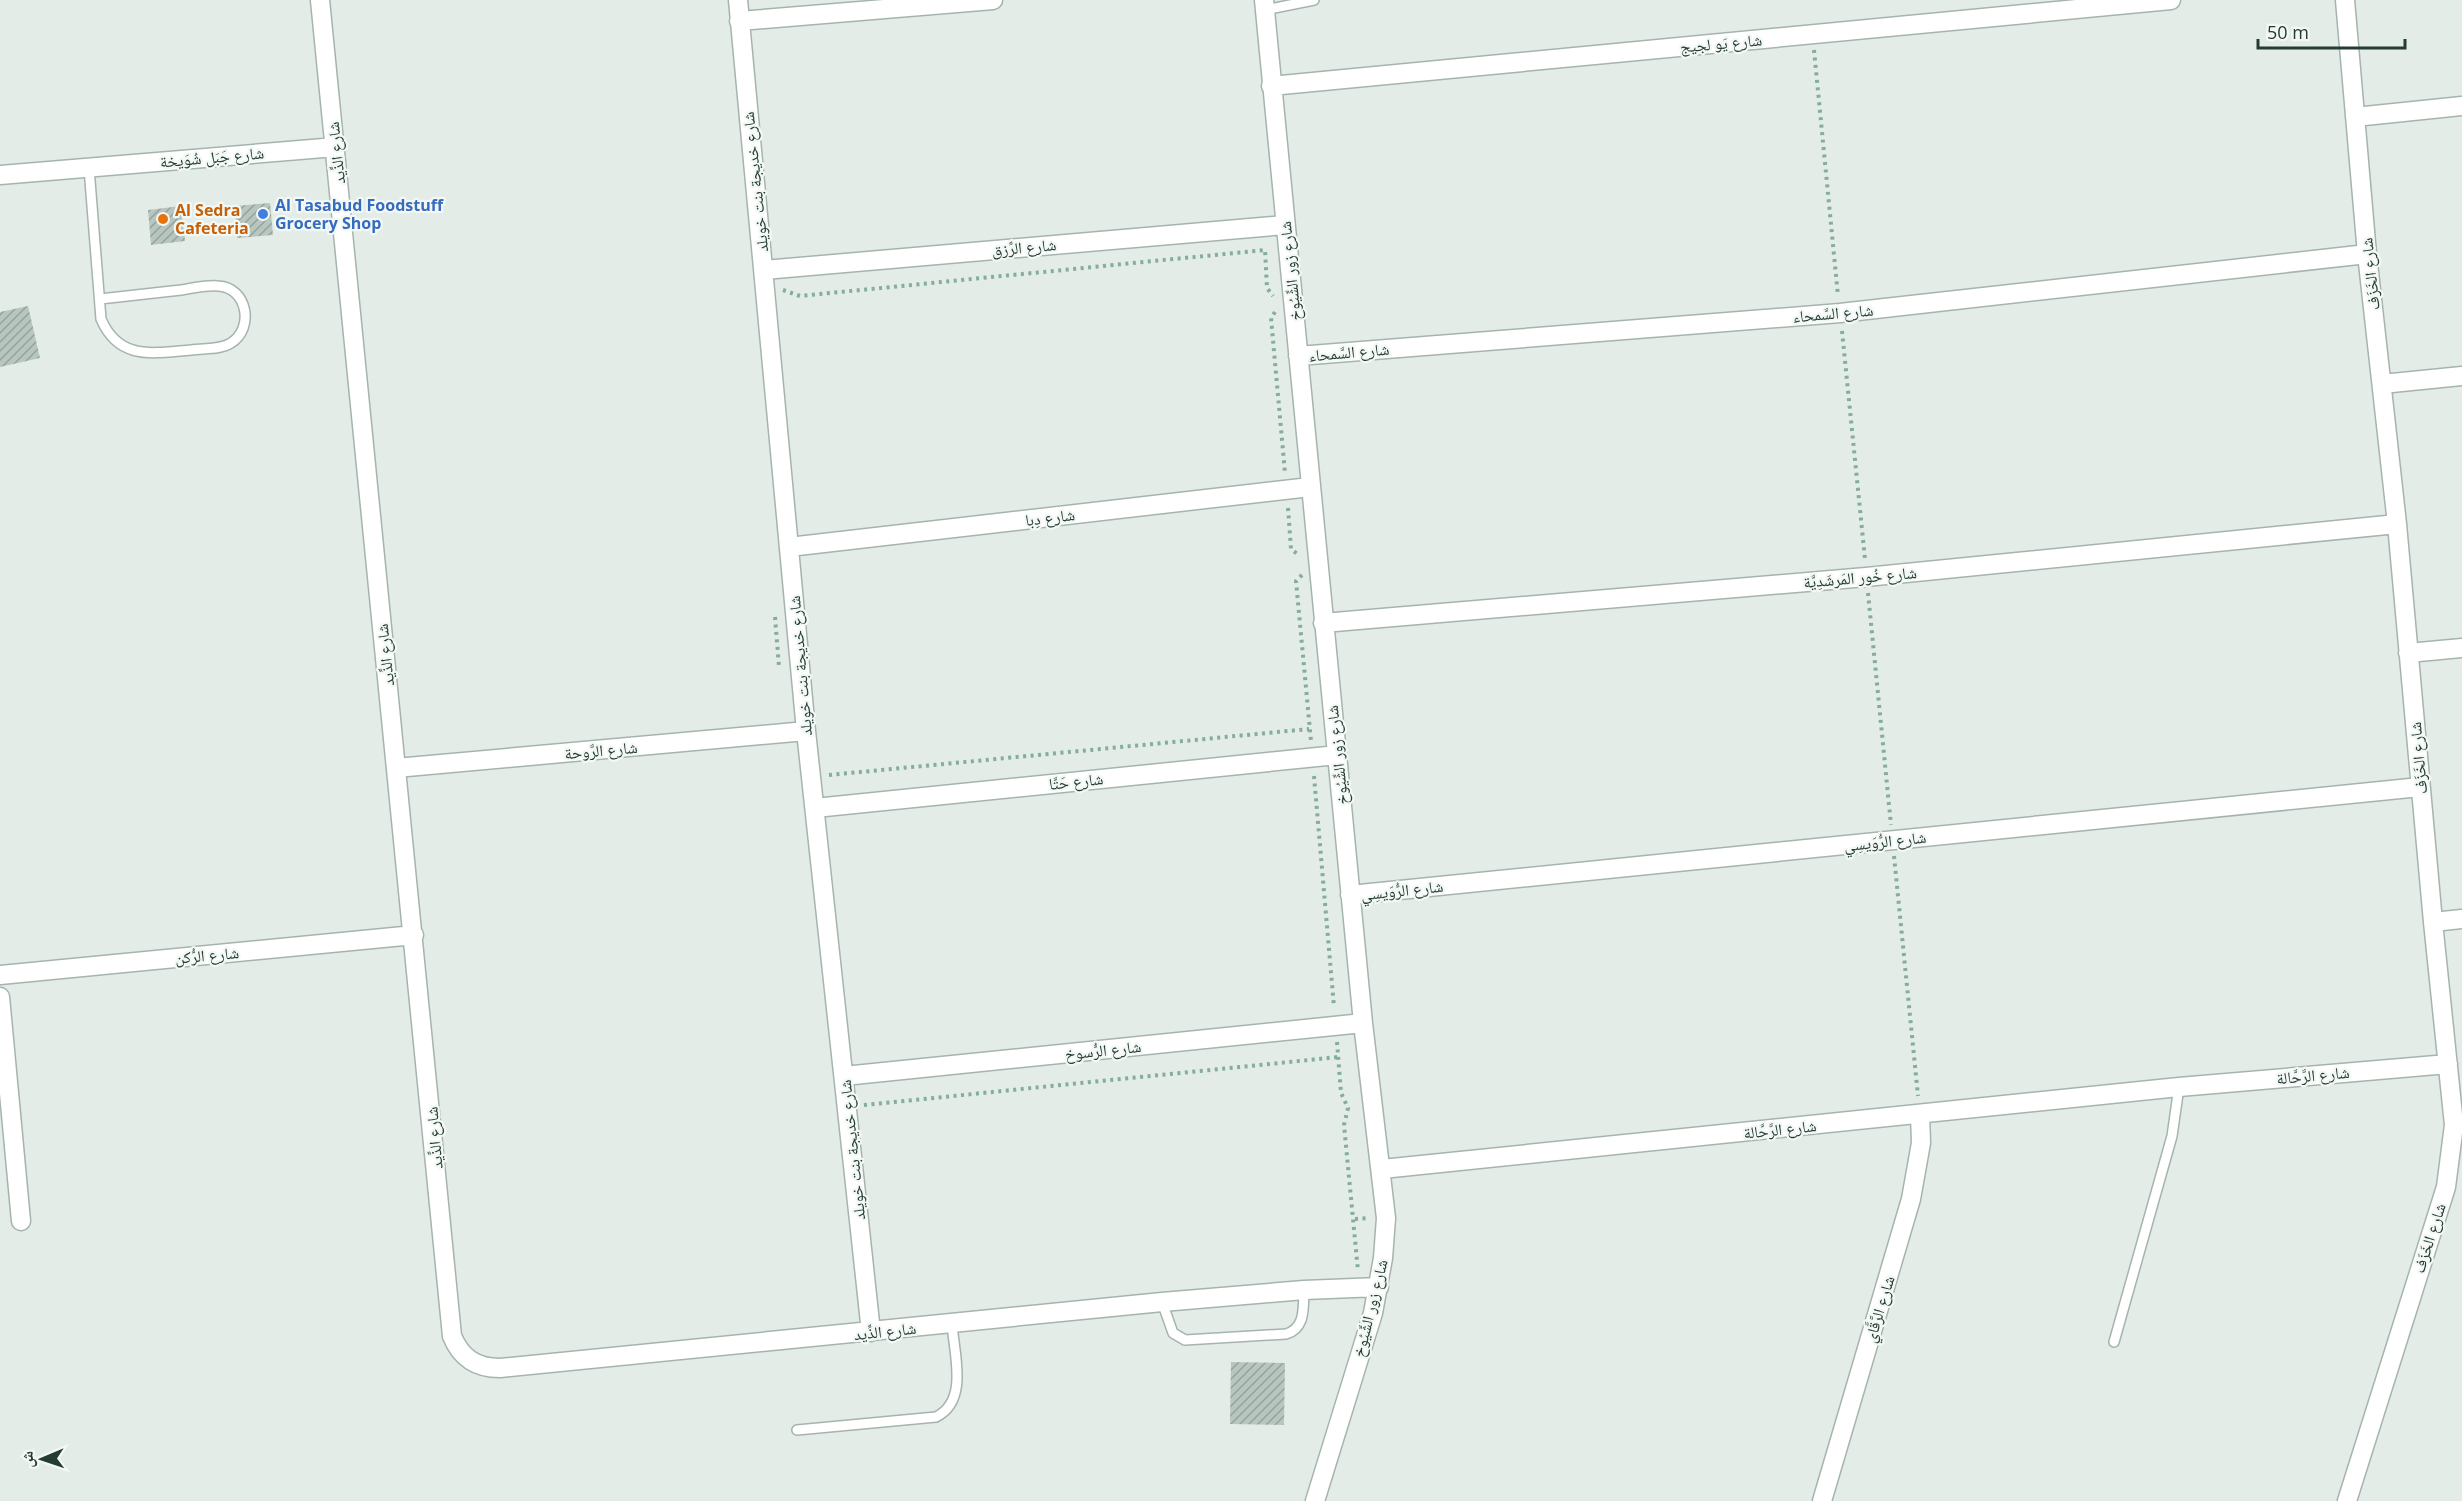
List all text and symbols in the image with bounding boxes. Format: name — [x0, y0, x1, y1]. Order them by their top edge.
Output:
scale bar — [2258, 12, 2405, 50]
text: 50 m — [2267, 20, 2309, 44]
street label: شارع يَو لجيج — [1679, 28, 1763, 58]
street label: شارع خديجة بنت خويلد — [737, 111, 773, 253]
street label: شارع الذِّيد — [322, 121, 350, 185]
street label: شارع جَبَل شُوَيخة — [159, 141, 265, 173]
place label: Al Tasabud Foodstuff Grocery Shop — [275, 194, 445, 234]
place label: Al Sedra Cafeteria — [175, 199, 249, 239]
marker: Al Tasabud Foodstuff Grocery Shop — [256, 207, 270, 221]
marker: Al Sedra Cafeteria — [156, 212, 170, 226]
street label: شارع زور الشِّيُوخ — [1274, 220, 1306, 322]
street label: شارع الرِّزق — [991, 233, 1057, 261]
street label: شارع الخَزَف — [2355, 237, 2385, 311]
street label: شارع السَّمحاء — [1792, 299, 1874, 327]
street label: شارع السَّمحاء — [1308, 338, 1390, 366]
street label: شارع دِبا — [1024, 503, 1076, 531]
street label: شارع خُور المَرشَدِيَّة — [1802, 561, 1918, 593]
street label: شارع خديجة بنت خويلد — [783, 595, 817, 737]
street label: شارع الذِّيد — [371, 623, 399, 687]
street label: شارع زور الشِّيُوخ — [1321, 704, 1353, 806]
street label: شارع الخَزَف — [2404, 721, 2432, 795]
street label: شارع الرَّوحة — [564, 736, 638, 764]
street label: شارع حَتَّا — [1048, 767, 1104, 795]
street label: شارع الرُّوَيسِي — [1843, 826, 1928, 858]
street label: شارع الرُّوَيسِي — [1360, 875, 1445, 907]
street label: شارع الرُّكن — [174, 941, 240, 969]
street label: شارع الرُّسوخ — [1064, 1035, 1142, 1065]
street label: شارع الرَّحَّالة — [2276, 1061, 2350, 1089]
street label: شارع خديجة بنت خويلد — [834, 1079, 870, 1221]
street label: شارع الذِّيد — [420, 1106, 448, 1170]
street label: شارع الرَّحَّالة — [1743, 1114, 1817, 1144]
street label: شارع الخَزَف — [2407, 1200, 2451, 1276]
street label: شارع زور الشِّيُوخ — [1347, 1257, 1393, 1359]
street label: شارع الرَّقَّاي — [1858, 1273, 1902, 1346]
street label: شارع الذِّيد — [853, 1317, 917, 1345]
north arrow — [12, 1429, 72, 1489]
text: ش — [16, 1451, 38, 1468]

